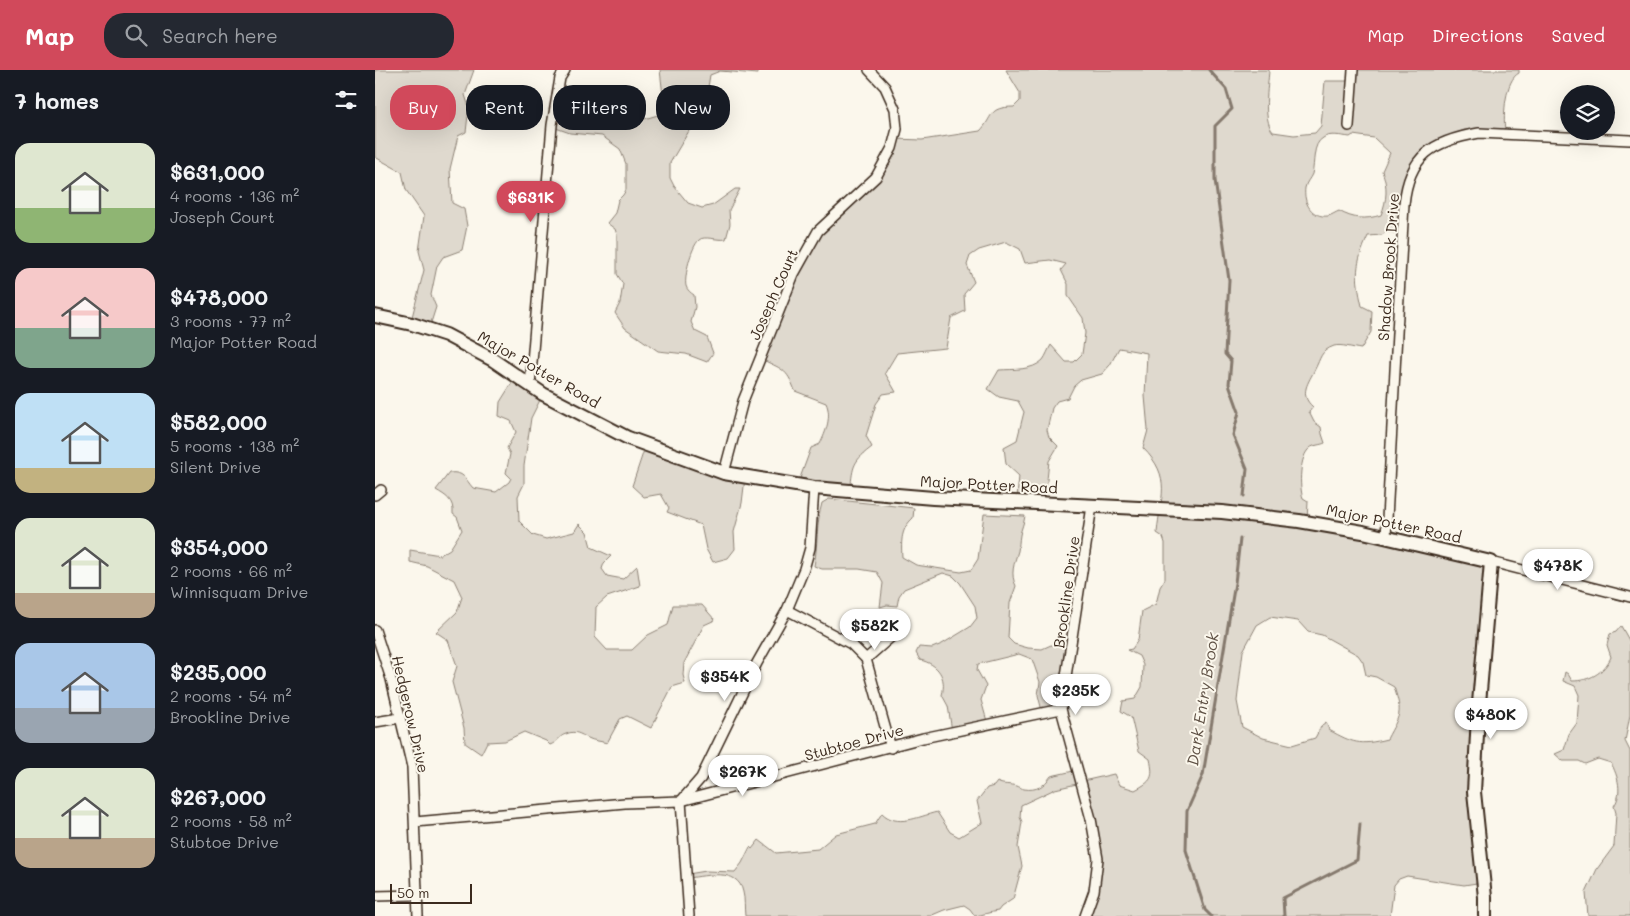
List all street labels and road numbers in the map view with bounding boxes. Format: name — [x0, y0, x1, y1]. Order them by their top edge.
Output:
street label: Shadow Brook Drive — [1373, 192, 1403, 342]
street label: Joseph Court — [744, 245, 802, 343]
street label: Major Potter Road — [474, 326, 604, 412]
street label: Major Potter Road — [920, 470, 1058, 498]
street label: Major Potter Road — [1325, 499, 1463, 547]
street label: Brookline Drive — [1048, 535, 1084, 649]
street label: Hedgerow Drive — [388, 653, 434, 775]
street label: Stubtoe Drive — [802, 719, 906, 765]

